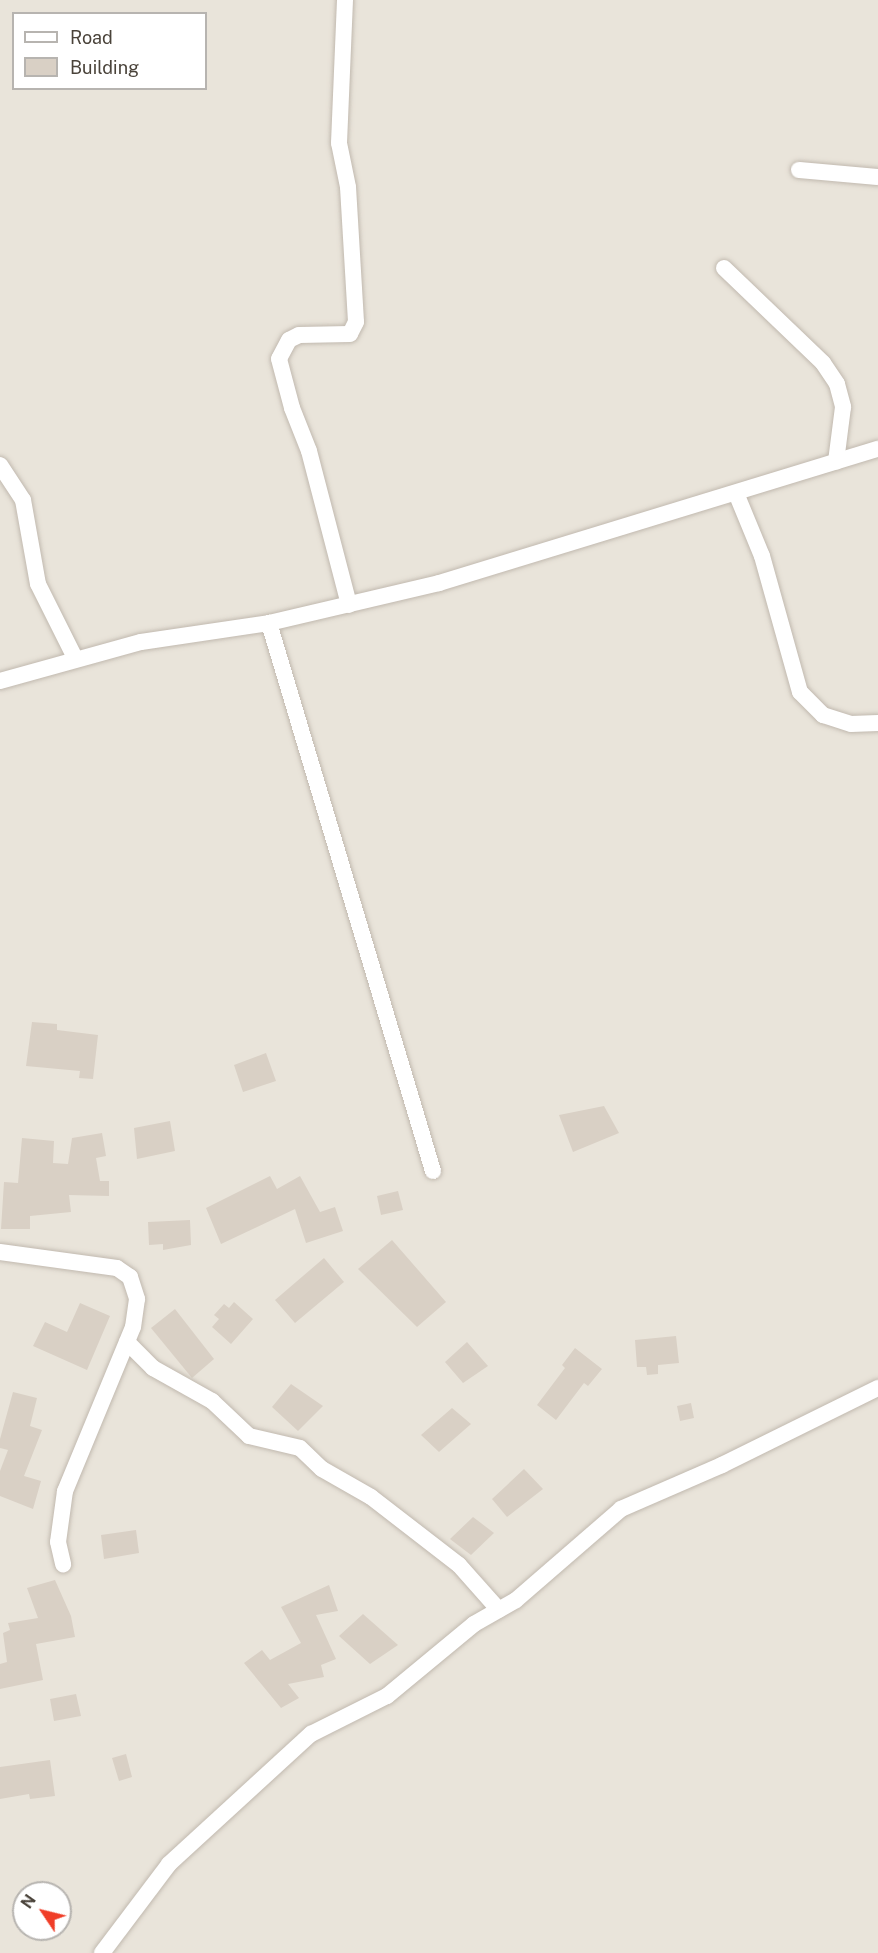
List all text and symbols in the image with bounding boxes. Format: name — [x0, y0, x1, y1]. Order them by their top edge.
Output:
legend — [12, 12, 207, 90]
text: Road — [70, 27, 113, 48]
text: Building — [70, 57, 139, 78]
north arrow — [12, 1881, 72, 1941]
text: N — [17, 1891, 40, 1912]

